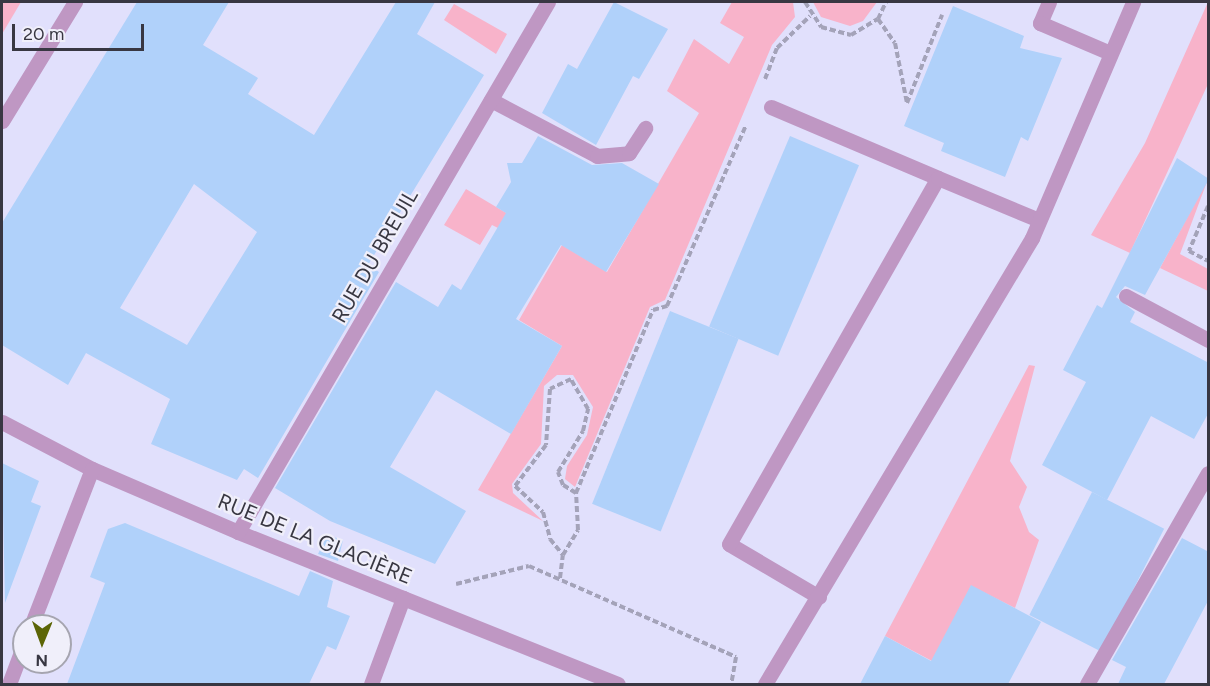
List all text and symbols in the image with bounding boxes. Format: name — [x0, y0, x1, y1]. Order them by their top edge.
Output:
scale bar — [15, 12, 147, 50]
text: 20 m — [23, 23, 64, 45]
street label: RUE DU BREUIL — [327, 185, 423, 327]
street label: RUE DE LA GLACIÈRE — [214, 488, 416, 590]
north arrow — [12, 614, 72, 674]
text: N — [35, 651, 48, 670]

